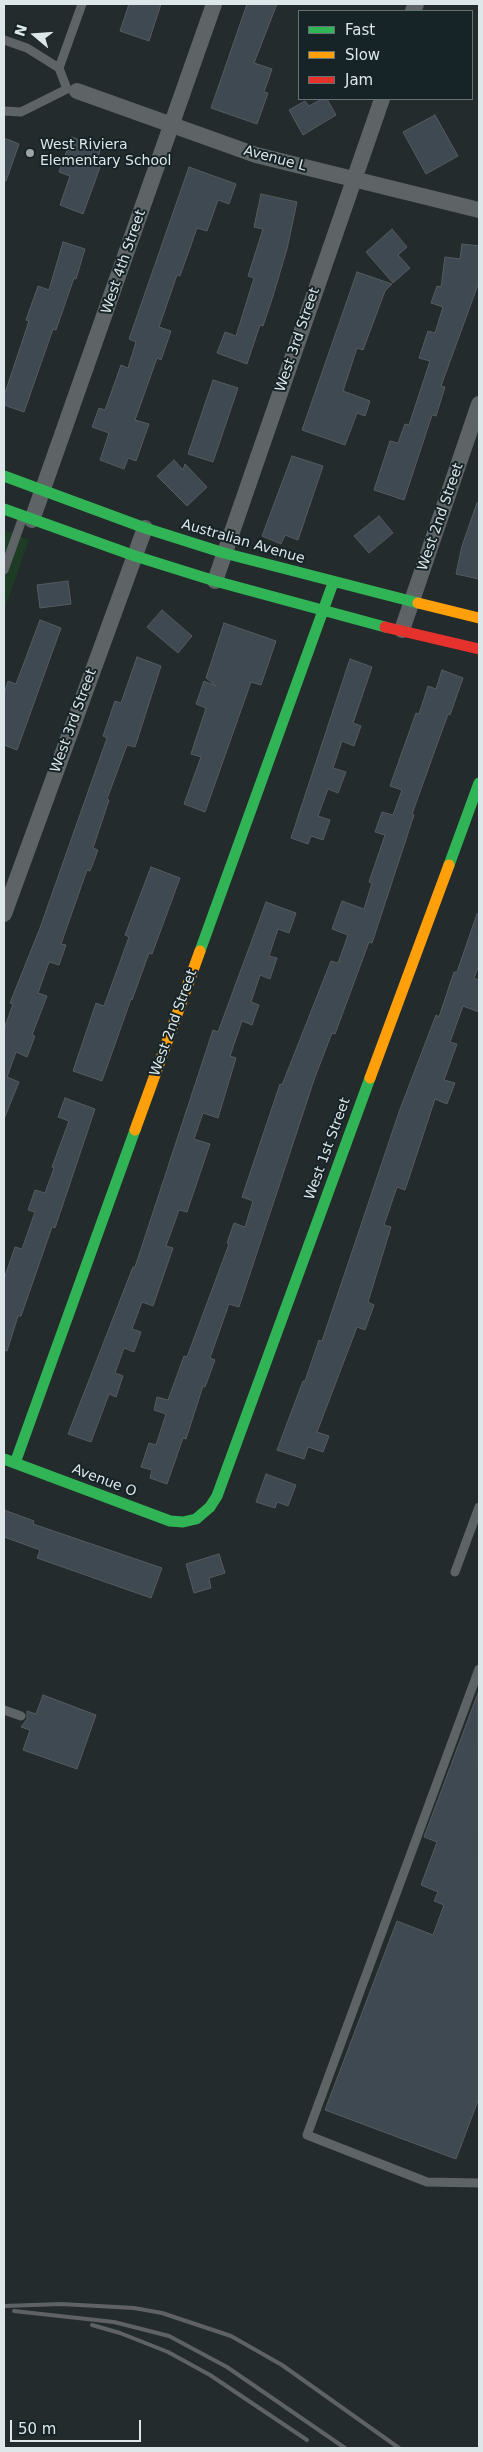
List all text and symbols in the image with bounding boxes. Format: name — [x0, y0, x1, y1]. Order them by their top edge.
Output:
north arrow — [10, 10, 60, 60]
legend — [298, 10, 473, 100]
text: Fast — [345, 21, 375, 39]
text: N — [11, 22, 30, 38]
text: Slow — [345, 46, 380, 64]
text: Jam — [345, 71, 373, 89]
place label: West Riviera Elementary School — [40, 137, 172, 170]
street label: Avenue L — [242, 143, 308, 175]
marker: West Riviera Elementary School — [24, 147, 36, 159]
street label: West 4th Street — [98, 208, 150, 316]
street label: West 3rd Street — [272, 286, 324, 394]
street label: West 2nd Street — [415, 461, 467, 573]
street label: Australian Avenue — [180, 516, 306, 568]
street label: West 3rd Street — [47, 667, 101, 775]
street label: West 2nd Street — [147, 967, 201, 1079]
street label: West 1st Street — [302, 1096, 354, 1202]
street label: Avenue O — [69, 1461, 139, 1501]
scale bar — [12, 2410, 144, 2442]
text: 50 m — [18, 2420, 56, 2438]

